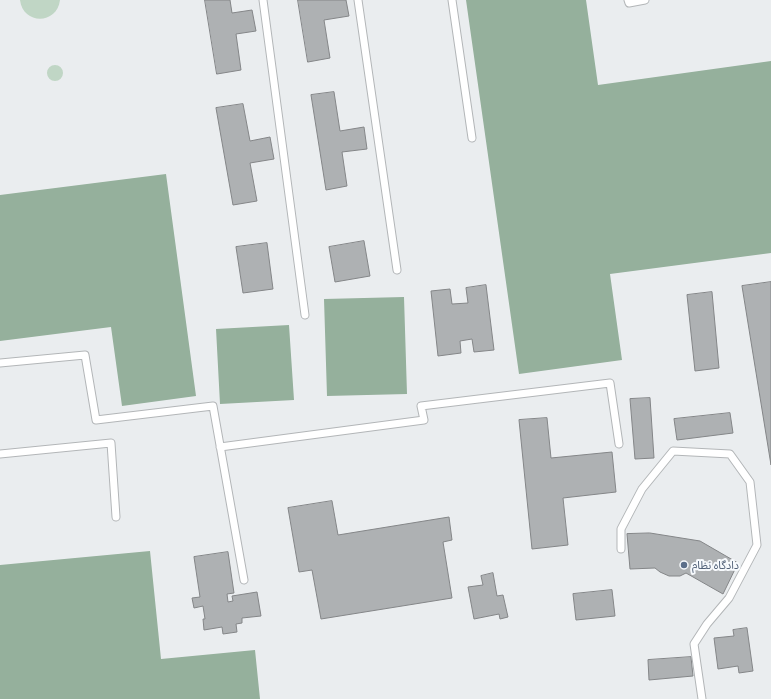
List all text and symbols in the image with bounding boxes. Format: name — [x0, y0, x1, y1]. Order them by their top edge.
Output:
place label: دادگاه نظام — [692, 558, 739, 572]
marker: دادگاه نظام — [679, 560, 689, 570]

